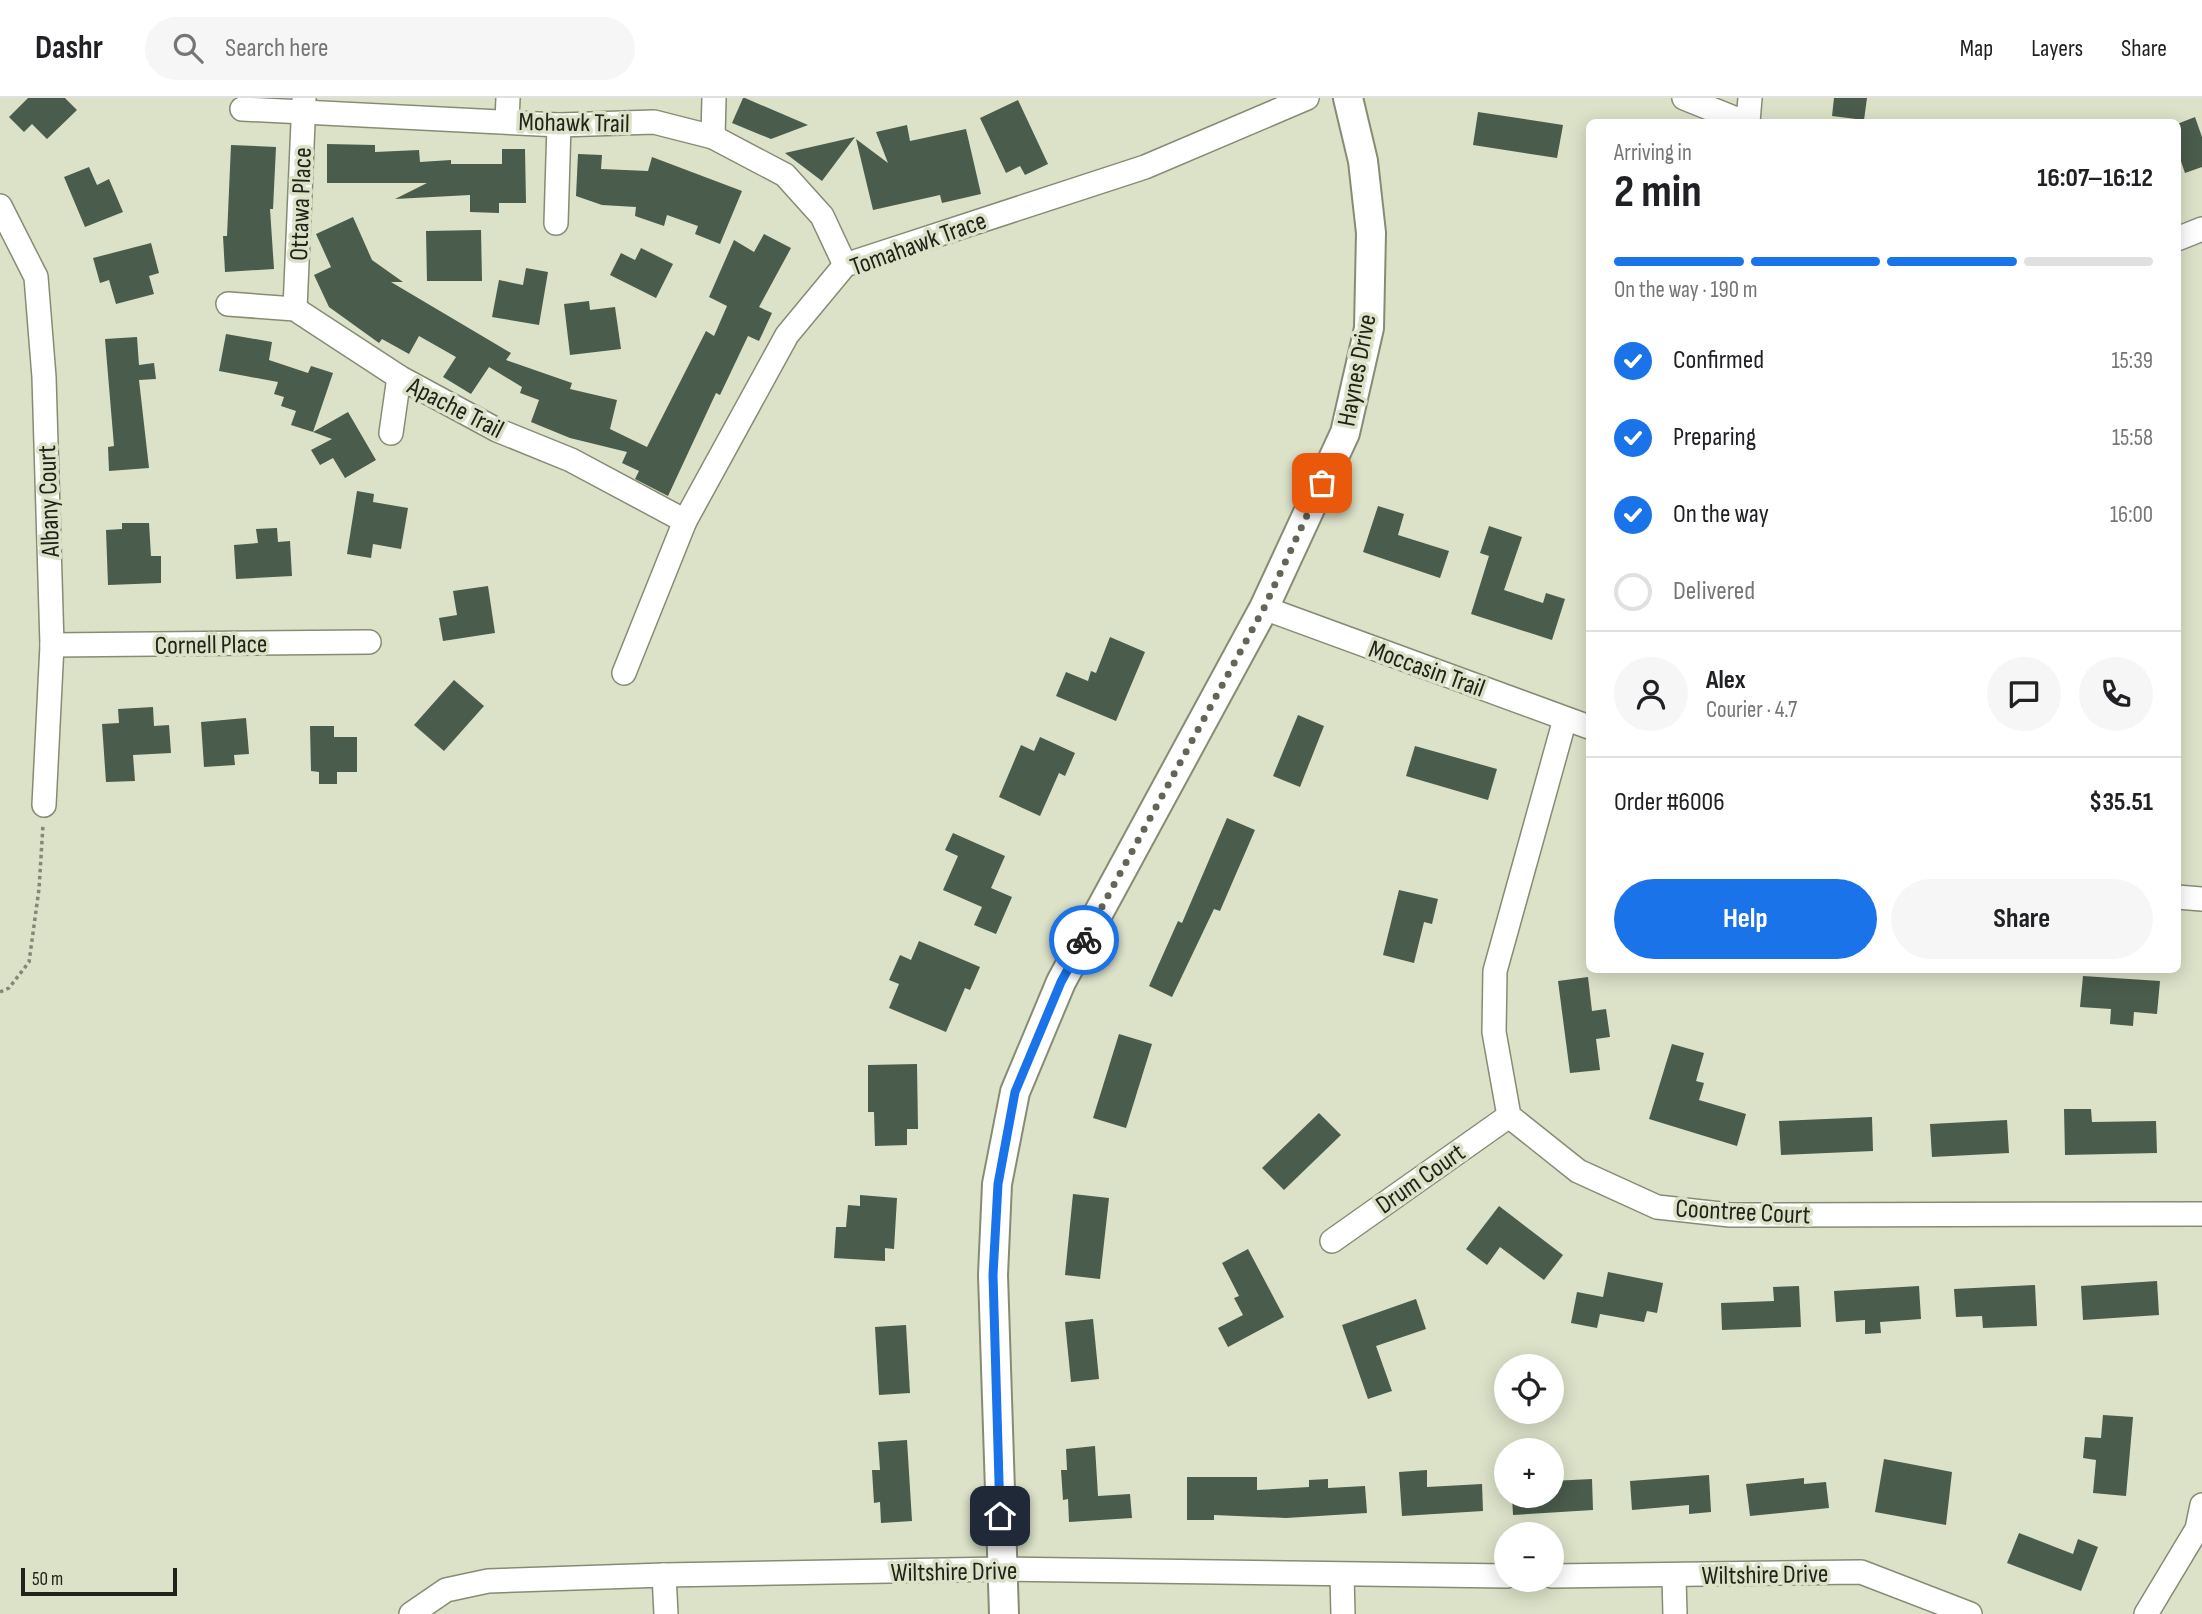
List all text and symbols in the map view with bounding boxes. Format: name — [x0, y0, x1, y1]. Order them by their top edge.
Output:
search box — [145, 17, 635, 80]
text: Dashr — [35, 28, 103, 68]
icon: search — [169, 29, 207, 67]
text: Search here — [225, 33, 328, 64]
text: Map — [1960, 34, 1993, 63]
text: Layers — [2031, 34, 2083, 63]
text: Share — [2121, 34, 2167, 63]
street label: Mohawk Trail — [518, 107, 630, 140]
text: Arriving in — [1614, 139, 1692, 167]
street label: Ottawa Place — [284, 147, 319, 261]
text: 16:07–16:12 — [2037, 163, 2153, 194]
text: 2 min — [1614, 165, 1702, 220]
street label: Tomahawk Trace — [846, 205, 991, 283]
text: On the way · 190 m — [1614, 276, 1757, 304]
street label: Haynes Drive — [1331, 312, 1384, 429]
icon: check — [1614, 342, 1652, 380]
text: Confirmed — [1673, 345, 1764, 376]
text: 15:39 — [2112, 347, 2153, 375]
street label: Apache Trail — [401, 370, 509, 446]
icon: check — [1614, 419, 1652, 457]
text: Preparing — [1673, 422, 1756, 453]
text: 15:58 — [2112, 424, 2153, 452]
street label: Albany Court — [32, 444, 67, 558]
pin — [1292, 453, 1352, 513]
icon: bag — [1303, 464, 1341, 502]
icon: check — [1614, 496, 1652, 534]
text: On the way — [1673, 499, 1769, 530]
text: 16:00 — [2110, 501, 2153, 529]
text: Delivered — [1673, 576, 1755, 607]
street label: Cornell Place — [154, 629, 268, 662]
street label: Moccasin Trail — [1364, 634, 1489, 705]
button: person — [1614, 657, 1688, 731]
button: chat — [1987, 657, 2061, 731]
button: phone — [2079, 657, 2153, 731]
text: Alex — [1706, 665, 1746, 696]
text: Courier · 4.7 — [1706, 696, 1797, 724]
text: Order #6006 — [1614, 787, 1725, 818]
text: $35.51 — [2089, 787, 2153, 818]
button: Help — [1614, 879, 1877, 959]
button: Share — [1891, 879, 2153, 959]
courier — [1049, 905, 1119, 975]
icon: bike — [1065, 921, 1103, 959]
street label: Drum Court — [1370, 1137, 1471, 1221]
street label: Coontree Court — [1675, 1193, 1811, 1232]
map controls — [1494, 1354, 1564, 1592]
button: locate — [1494, 1354, 1564, 1424]
button: + — [1494, 1438, 1564, 1508]
pin — [970, 1486, 1030, 1546]
icon: home — [981, 1497, 1019, 1535]
button: − — [1494, 1522, 1564, 1592]
street label: Wiltshire Drive — [890, 1556, 1018, 1589]
street label: Wiltshire Drive — [1701, 1559, 1829, 1592]
scale bar — [21, 1565, 177, 1597]
text: 50 m — [32, 1568, 63, 1591]

